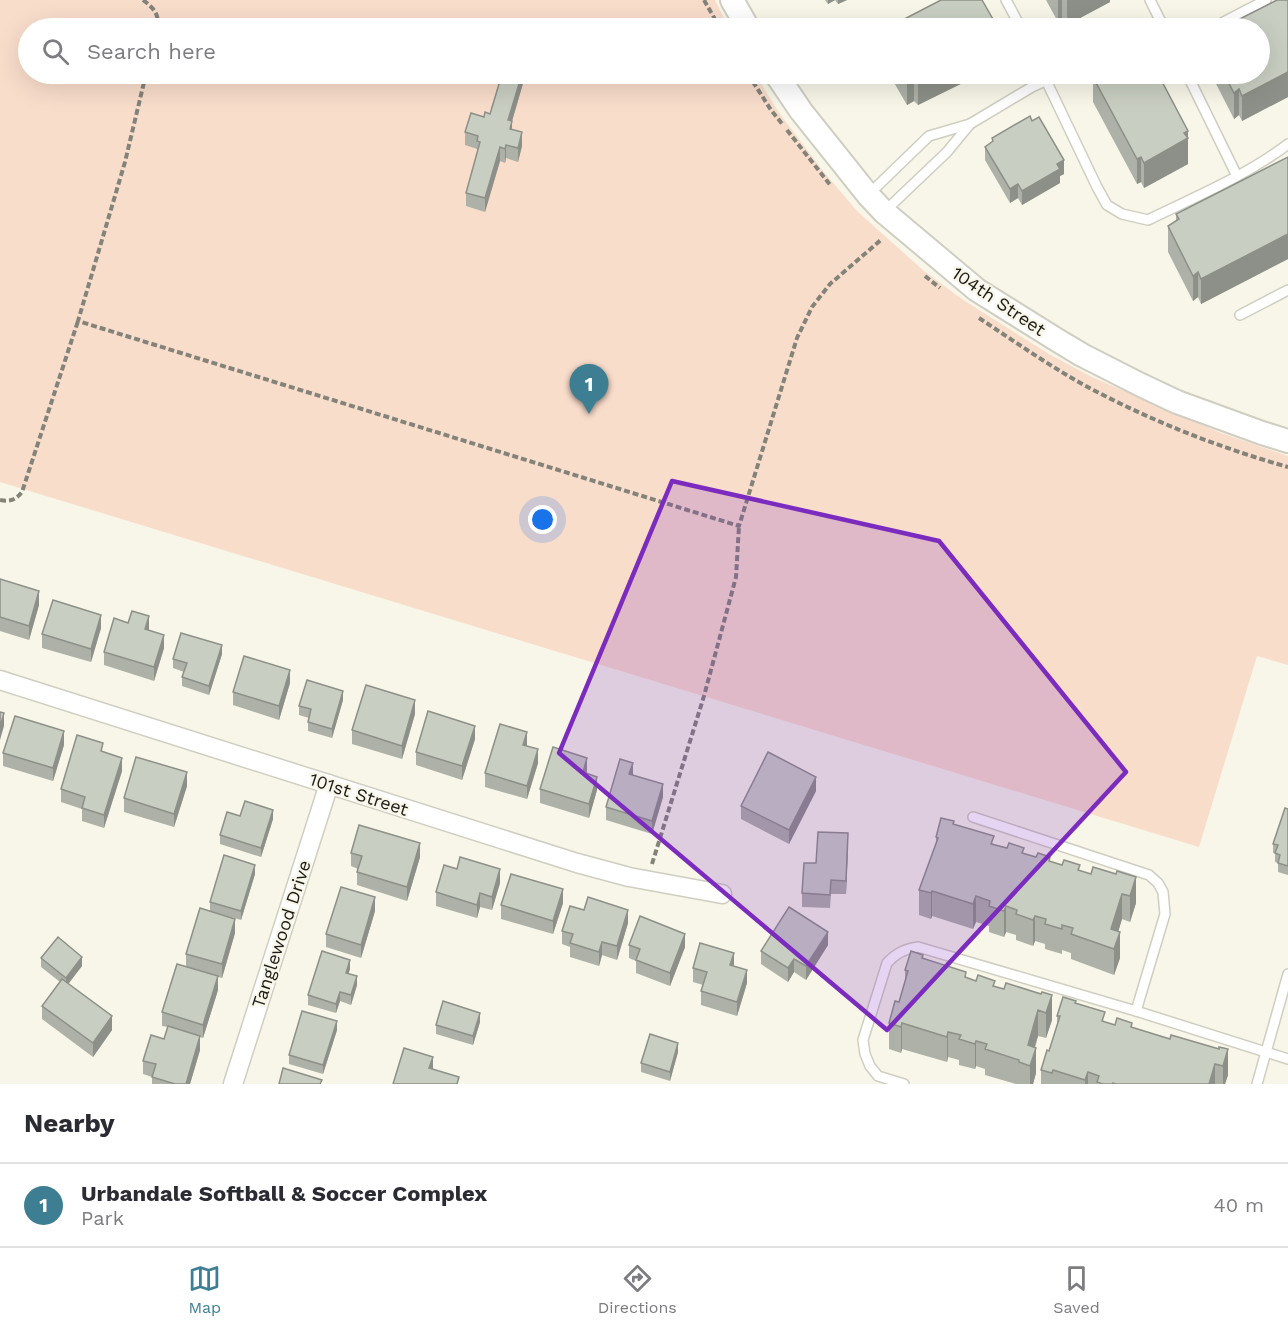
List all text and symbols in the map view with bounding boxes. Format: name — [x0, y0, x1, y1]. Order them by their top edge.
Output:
search box — [18, 18, 1270, 84]
icon: search — [39, 35, 72, 68]
text: Search here — [87, 39, 216, 64]
street label: 104th Street — [948, 262, 1050, 340]
pin: 1 — [570, 364, 608, 414]
your location — [528, 505, 557, 534]
street label: 101st Street — [307, 768, 411, 820]
street label: Tanglewood Drive — [247, 857, 315, 1011]
text: Nearby — [24, 1108, 115, 1138]
text: Urbandale Softball & Soccer Complex — [81, 1181, 487, 1206]
text: 1 — [39, 1193, 48, 1217]
text: 40 m — [1213, 1193, 1264, 1217]
text: Park — [81, 1206, 124, 1230]
tab: Map — [188, 1262, 221, 1317]
tab: Directions — [598, 1262, 677, 1317]
tab: Saved — [1053, 1262, 1100, 1317]

